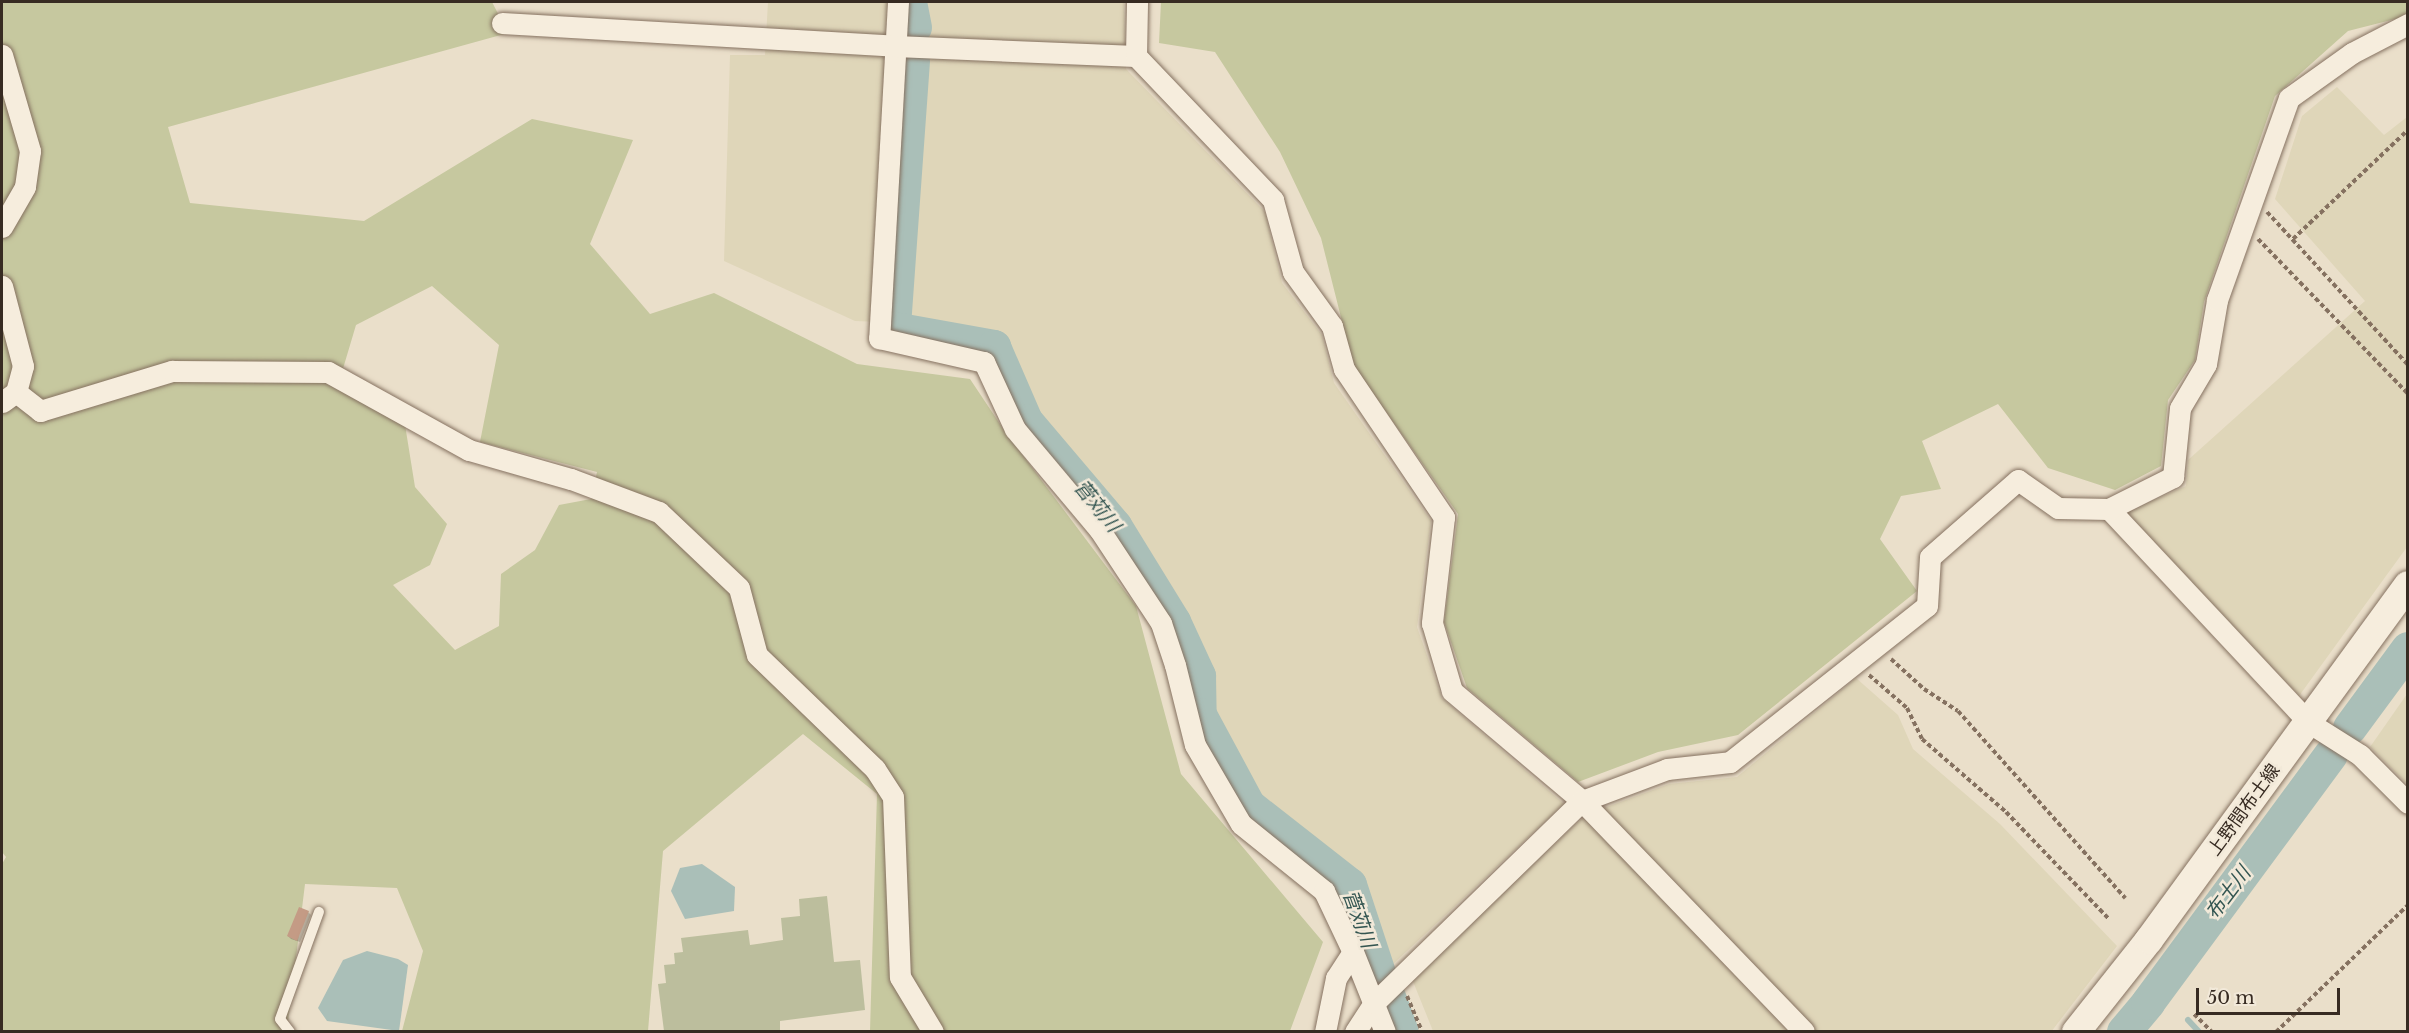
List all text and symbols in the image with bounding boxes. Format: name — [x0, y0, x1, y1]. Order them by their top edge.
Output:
water label: 菅苅川 — [1069, 475, 1125, 537]
street label: 上野間布土線 — [2204, 760, 2284, 860]
water label: 布土川 — [2200, 862, 2256, 924]
water label: 菅苅川 — [1337, 887, 1381, 951]
scale bar — [2199, 976, 2343, 1014]
text: 50 m — [2207, 987, 2255, 1009]

